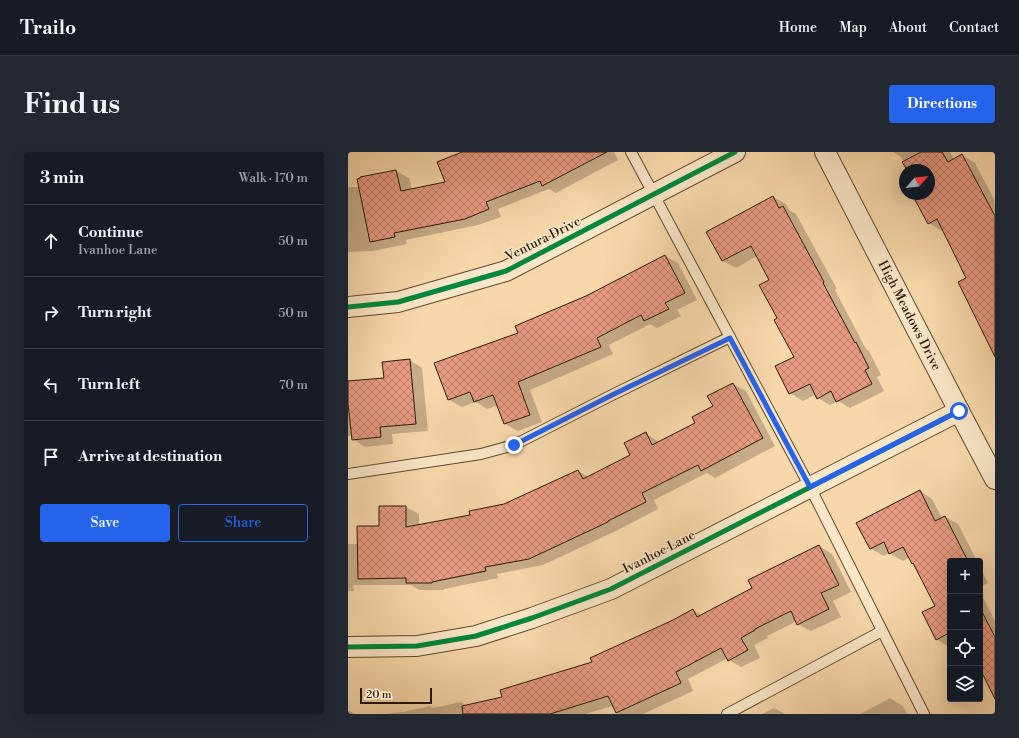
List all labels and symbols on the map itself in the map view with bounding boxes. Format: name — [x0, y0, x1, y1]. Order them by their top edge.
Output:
north arrow — [899, 164, 935, 200]
street label: Ventura Drive — [502, 213, 584, 265]
street label: High Meadows Drive — [874, 258, 945, 374]
route start — [950, 402, 968, 420]
route end — [505, 436, 523, 454]
street label: Ivanhoe Lane — [620, 527, 698, 577]
scale bar — [360, 686, 432, 705]

